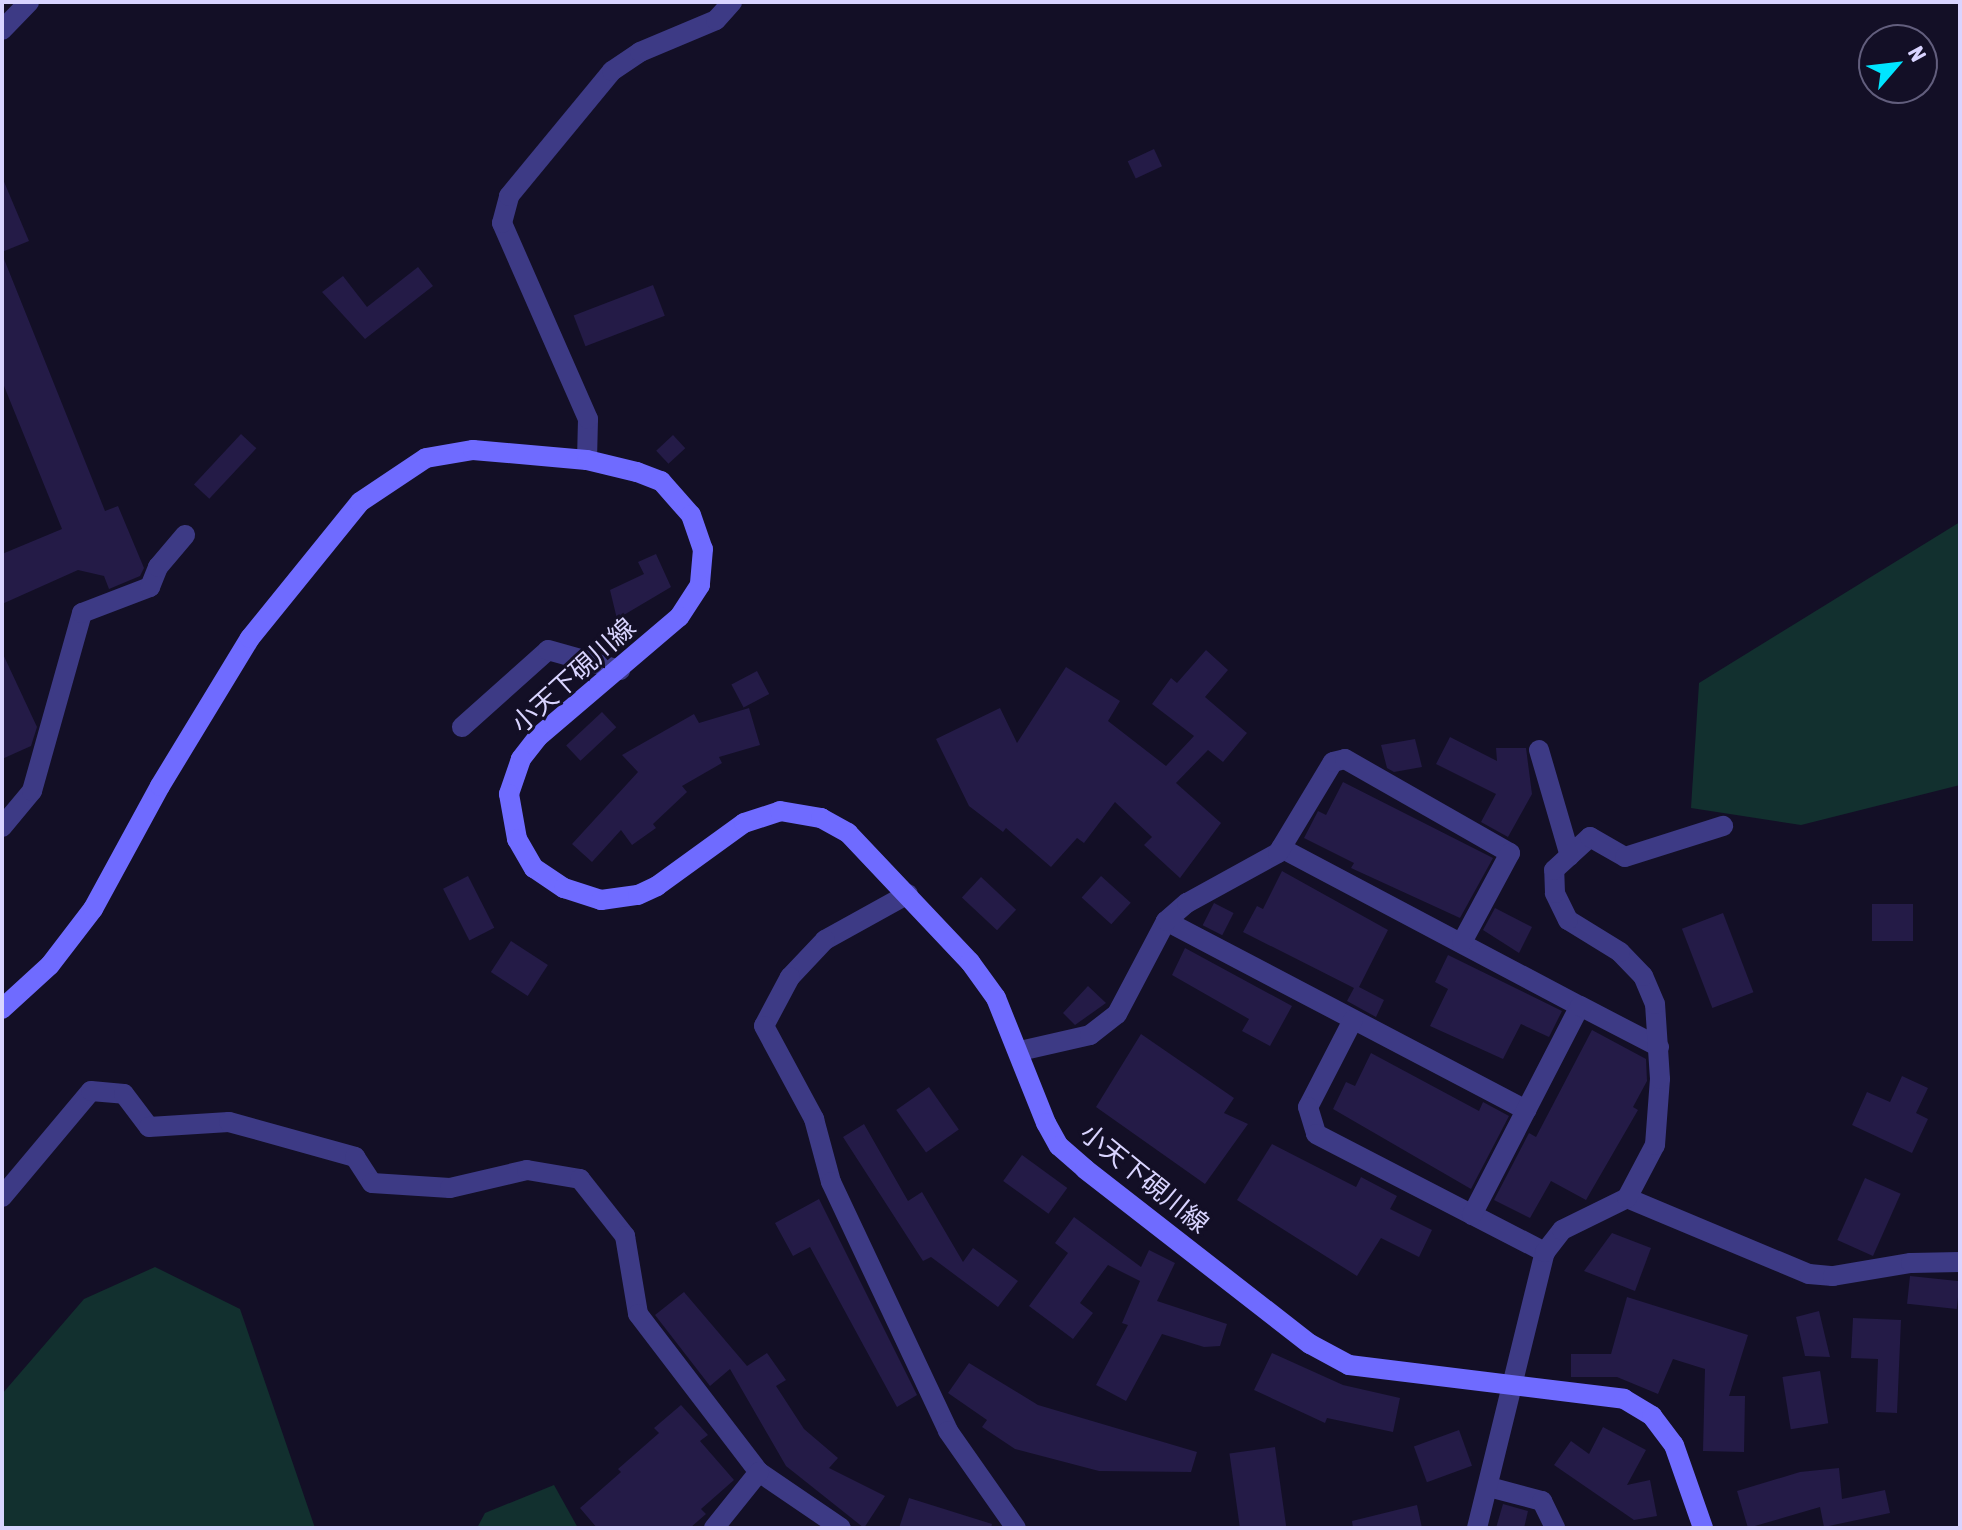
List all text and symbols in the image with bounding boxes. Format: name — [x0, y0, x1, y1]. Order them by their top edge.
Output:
north arrow — [1858, 24, 1938, 104]
text: N — [1903, 42, 1932, 66]
street label: 小天下硯川線 — [506, 612, 642, 740]
street label: 小天下硯川線 — [1074, 1118, 1214, 1240]

